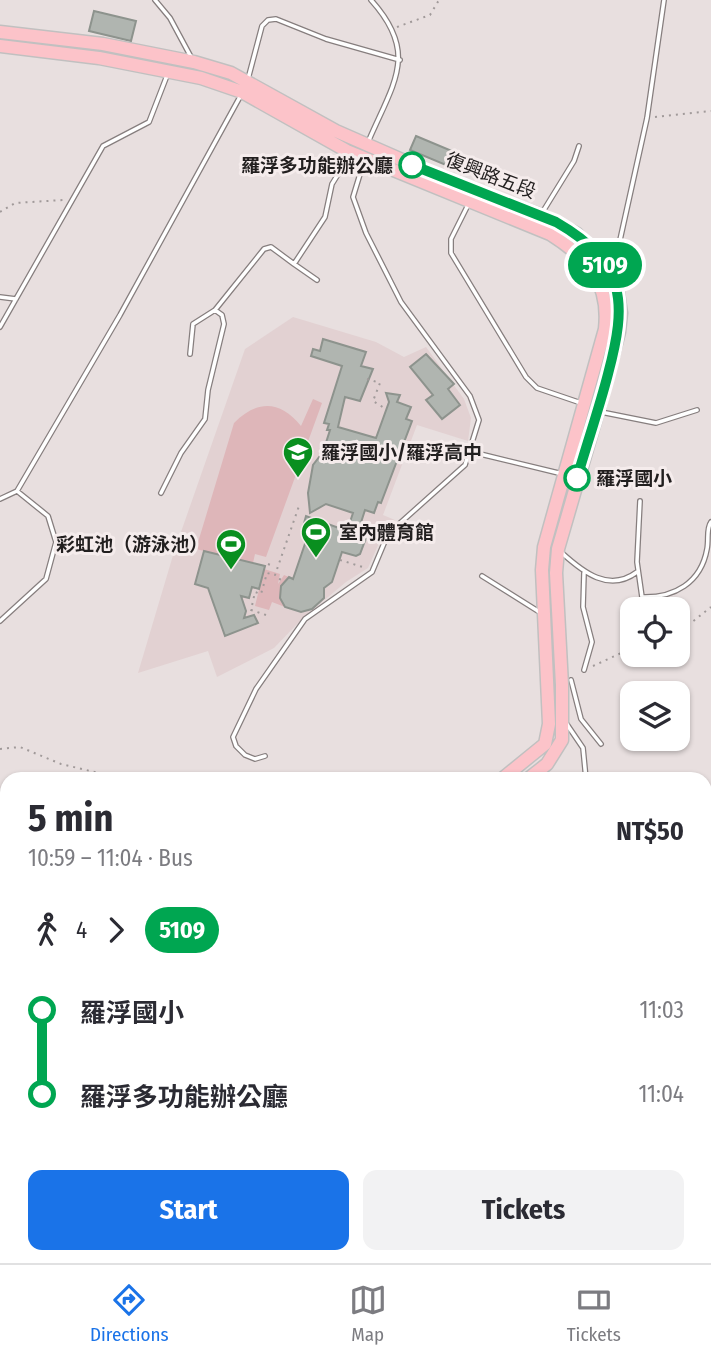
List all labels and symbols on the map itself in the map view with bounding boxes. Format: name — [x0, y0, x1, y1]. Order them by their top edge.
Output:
street label: 復興路五段 — [442, 148, 539, 203]
marker: 羅浮多功能辦公廳 — [399, 152, 425, 178]
place label: 羅浮多功能辦公廳 — [241, 154, 393, 177]
line badge: 5109 — [556, 242, 654, 288]
school or university icon: 羅浮國小/羅浮高中 — [281, 435, 315, 479]
place label: 羅浮國小/羅浮高中 — [321, 441, 482, 464]
marker: 羅浮國小 — [564, 465, 590, 491]
place label: 羅浮國小 — [596, 467, 672, 490]
sports icon: 室內體育館 — [299, 515, 333, 559]
place label: 室內體育館 — [339, 521, 434, 544]
sports icon: 彩虹池（游泳池） — [214, 527, 248, 571]
place label: 彩虹池（游泳池） — [56, 533, 208, 556]

